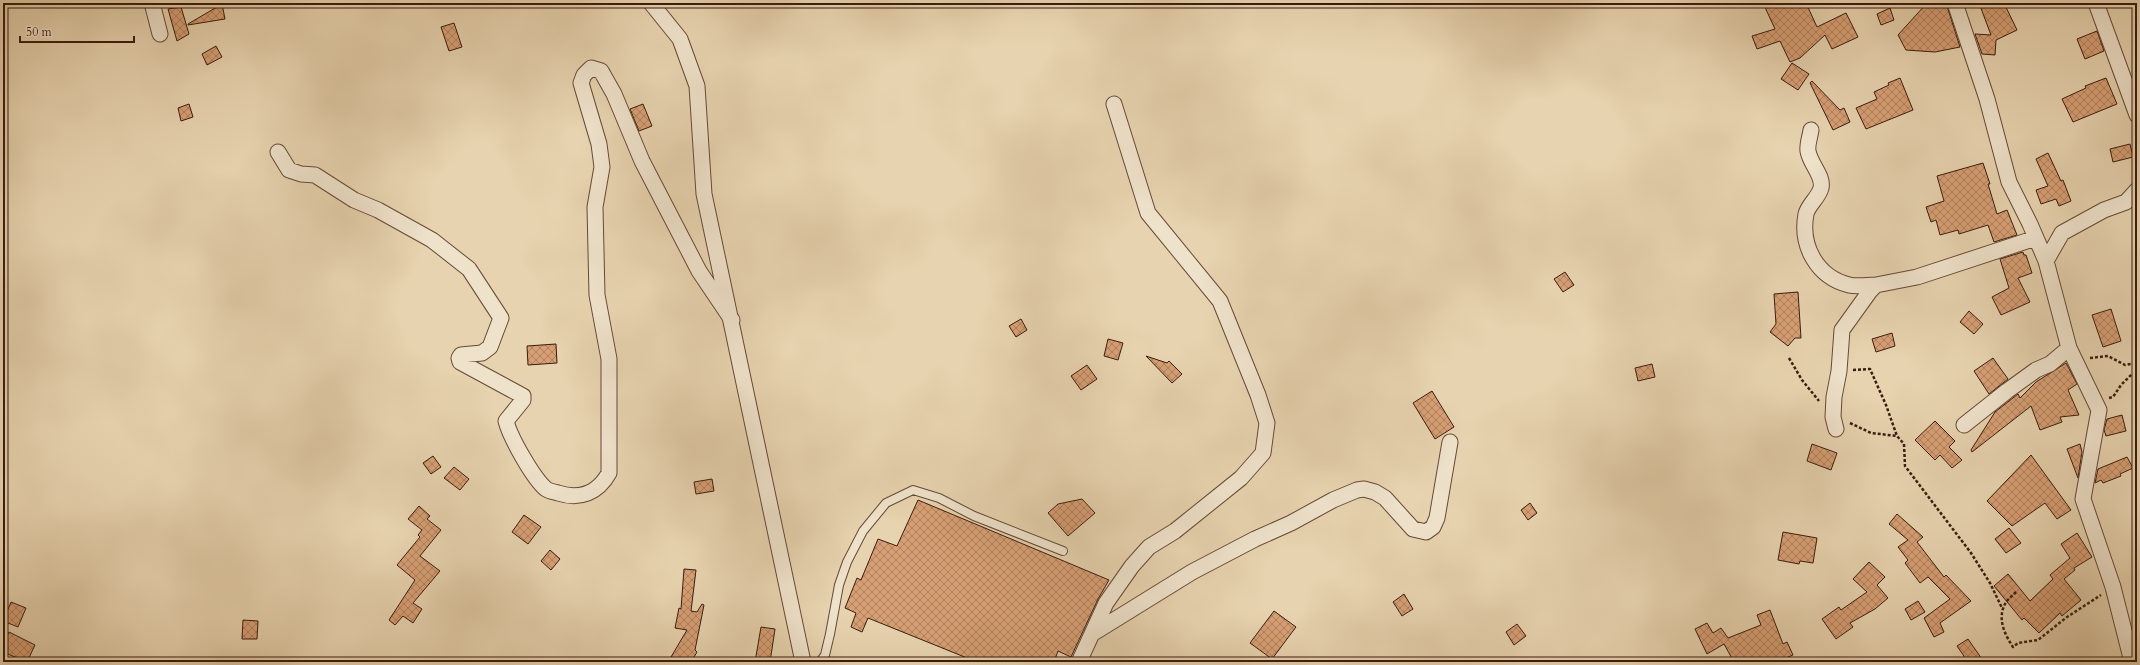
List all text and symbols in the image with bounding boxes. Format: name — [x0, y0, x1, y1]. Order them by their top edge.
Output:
scale bar — [20, 18, 134, 44]
text: 50 m — [26, 24, 53, 40]

